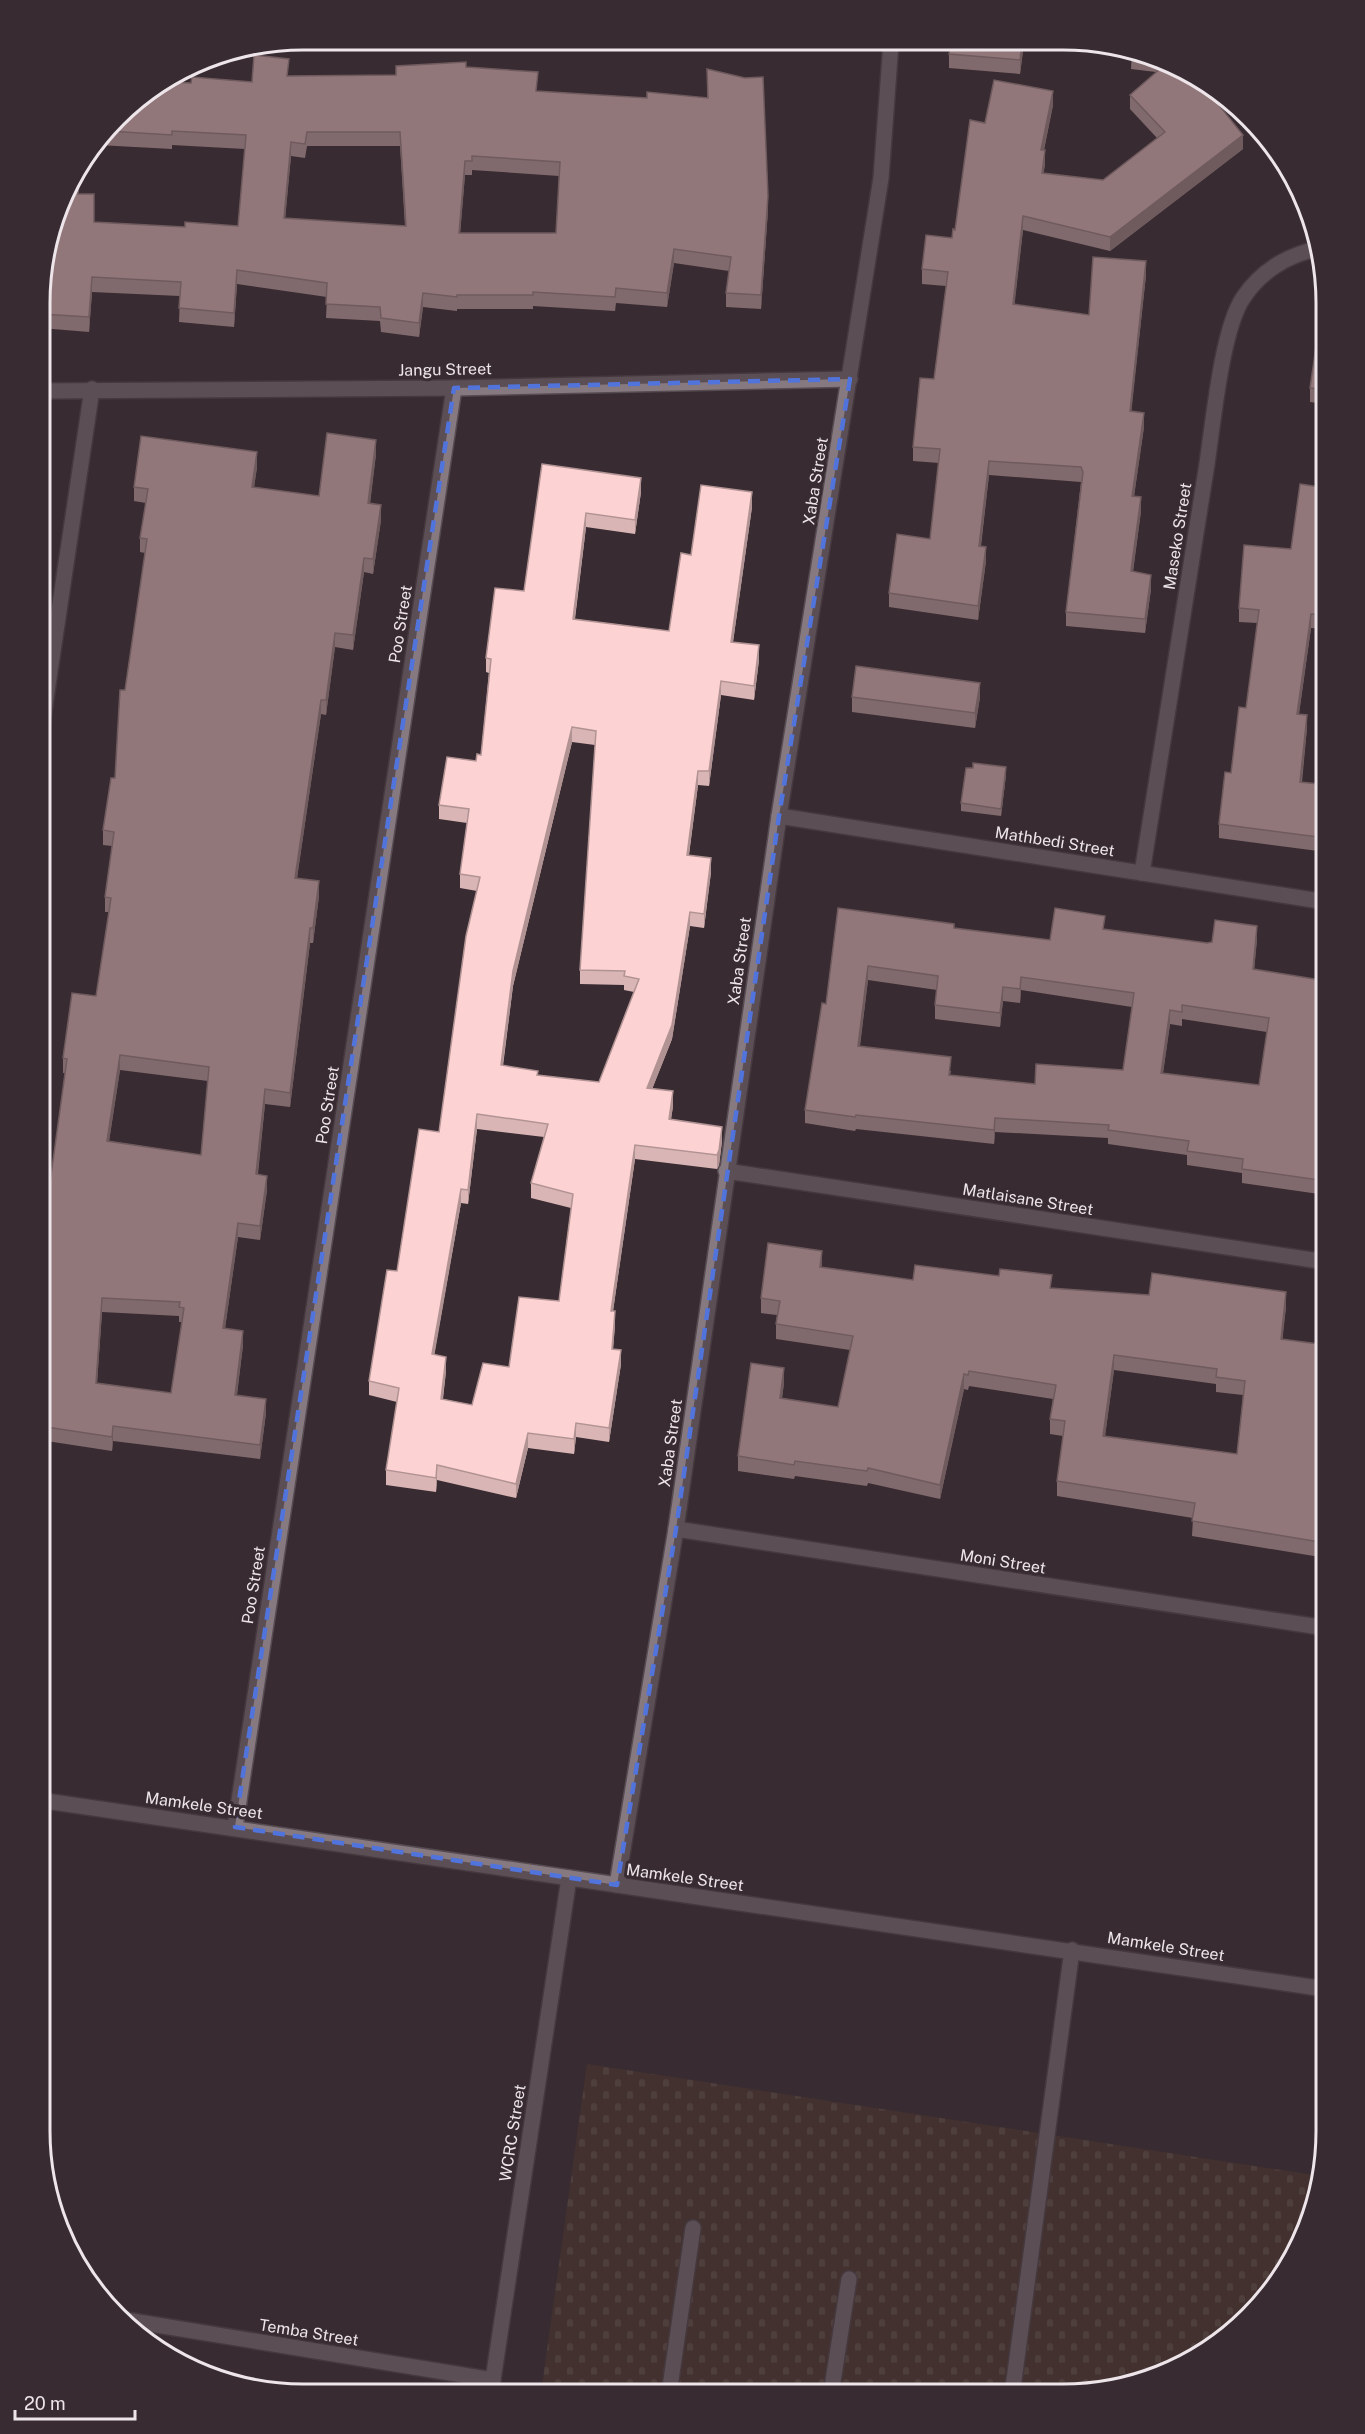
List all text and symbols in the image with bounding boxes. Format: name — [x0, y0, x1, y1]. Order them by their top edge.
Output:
street label: Jangu Street — [398, 359, 492, 380]
street label: Xaba Street — [799, 436, 832, 526]
street label: Maseko Street — [1160, 481, 1195, 591]
street label: Poo Street — [385, 584, 416, 664]
street label: Mathbedi Street — [994, 823, 1116, 860]
street label: Xaba Street — [724, 916, 755, 1006]
street label: Poo Street — [312, 1065, 343, 1145]
street label: Matlaisane Street — [961, 1180, 1095, 1219]
street label: Xaba Street — [655, 1398, 686, 1488]
street label: Poo Street — [238, 1545, 269, 1625]
street label: Moni Street — [959, 1545, 1047, 1578]
street label: Mamkele Street — [144, 1788, 264, 1823]
street label: Mamkele Street — [625, 1860, 745, 1895]
street label: Mamkele Street — [1106, 1928, 1226, 1965]
street label: WCRC Street — [495, 2083, 530, 2183]
street label: Temba Street — [258, 2315, 360, 2350]
scale bar — [15, 2383, 135, 2421]
text: 20 m — [24, 2393, 66, 2414]

